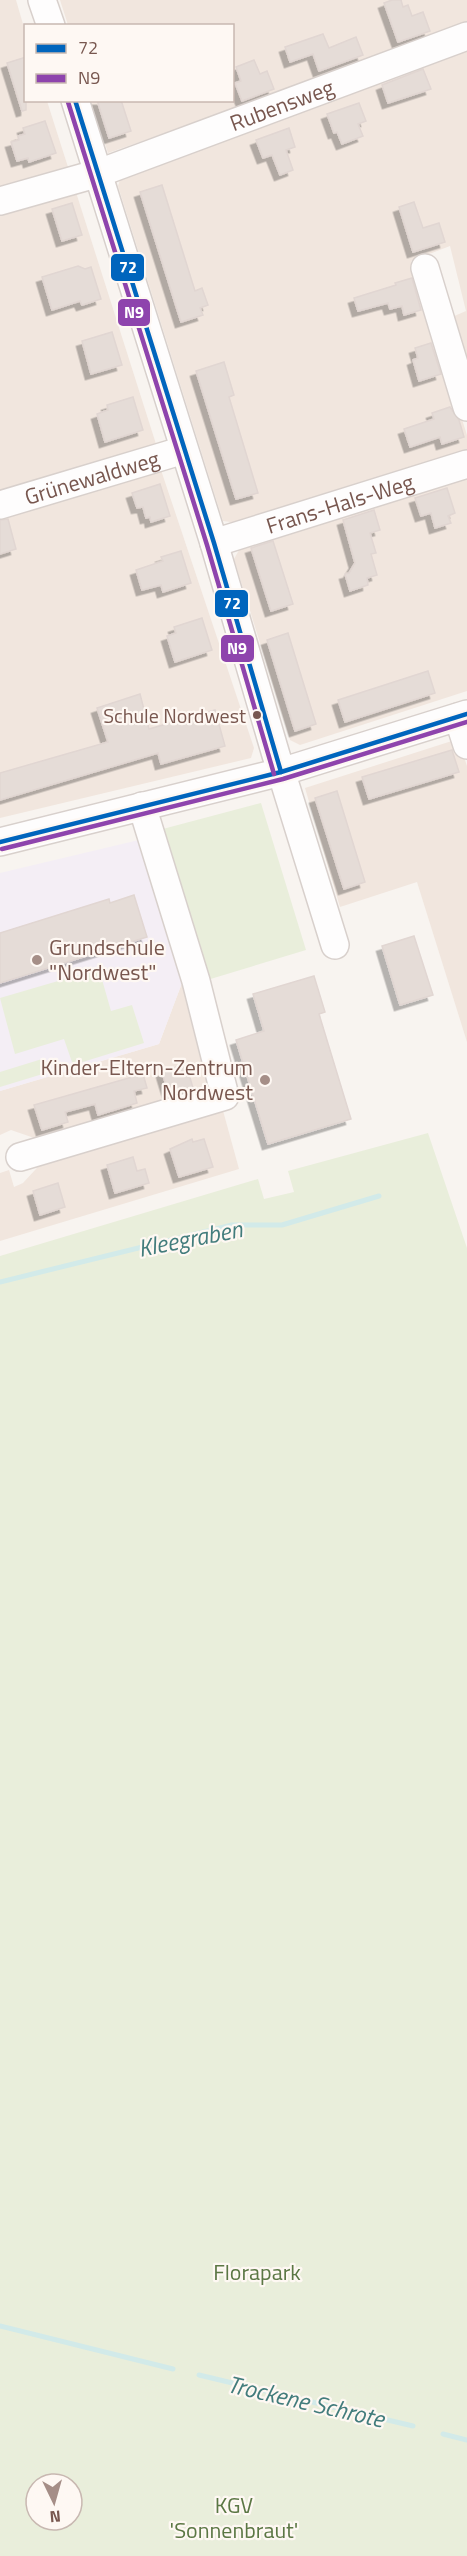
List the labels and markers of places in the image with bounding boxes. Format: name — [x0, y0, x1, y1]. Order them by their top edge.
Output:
place label: Schule Nordwest — [103, 700, 246, 731]
marker: Schule Nordwest — [251, 709, 263, 721]
place label: Grundschule "Nordwest" — [49, 930, 165, 989]
marker: Grundschule "Nordwest" — [30, 953, 44, 967]
place label: Kinder-Eltern-Zentrum Nordwest — [41, 1050, 253, 1109]
marker: Kinder-Eltern-Zentrum Nordwest — [258, 1073, 272, 1087]

